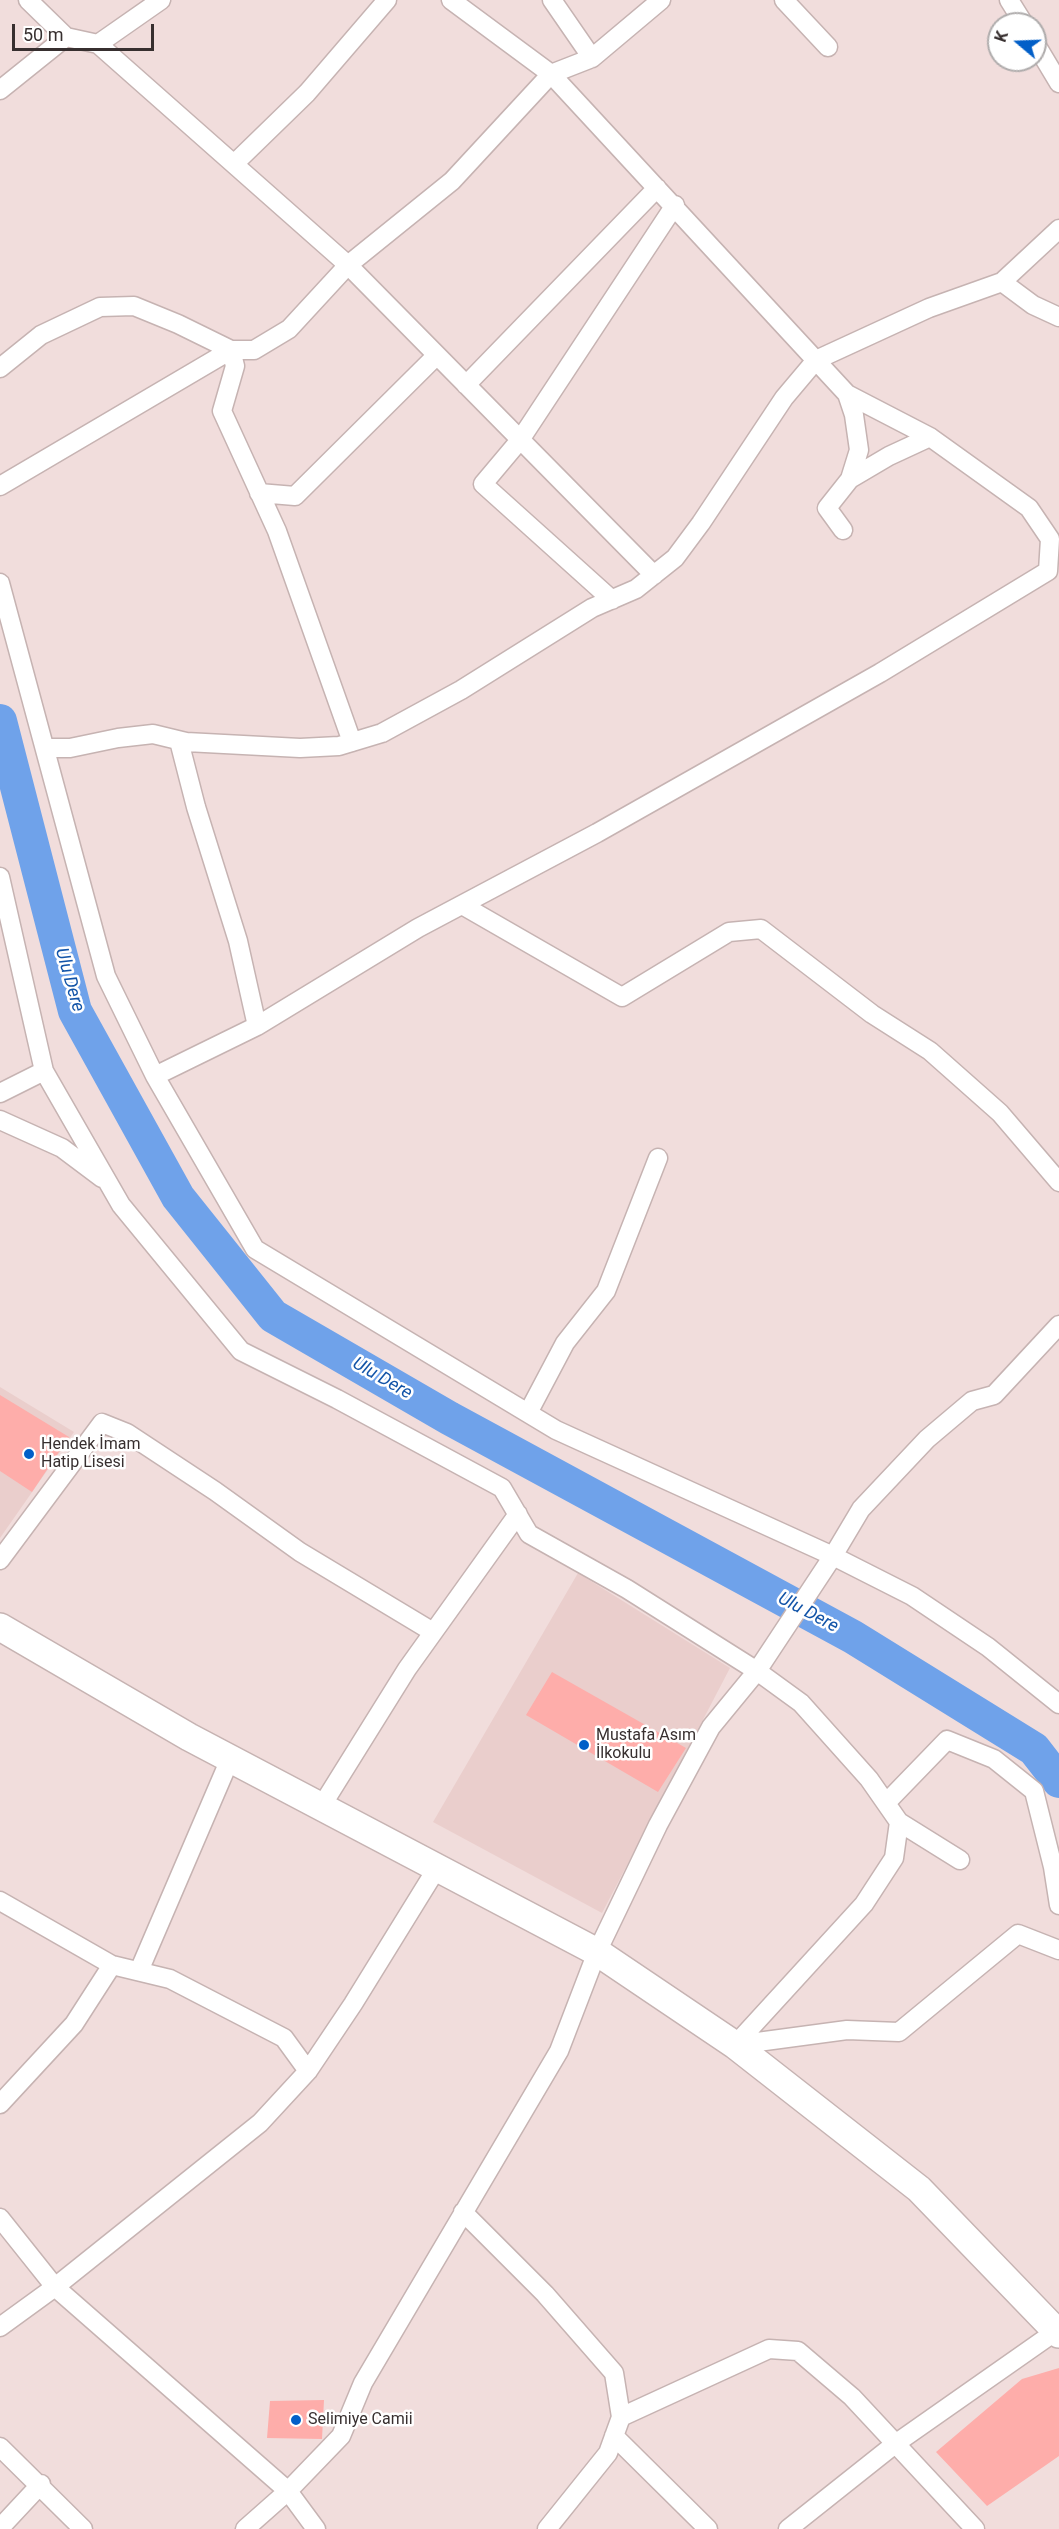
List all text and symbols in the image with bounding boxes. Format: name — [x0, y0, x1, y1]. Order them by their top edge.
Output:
scale bar — [15, 12, 158, 50]
north arrow — [987, 12, 1047, 72]
text: 50 m — [23, 24, 63, 45]
text: K — [991, 29, 1012, 45]
water label: Ulu Dere — [50, 946, 88, 1014]
water label: Ulu Dere — [348, 1353, 416, 1405]
place label: Hendek İmam Hatip Lisesi — [41, 1435, 140, 1473]
marker: Hendek İmam Hatip Lisesi — [22, 1447, 36, 1461]
water label: Ulu Dere — [774, 1588, 842, 1638]
place label: Mustafa Asım İlkokulu — [596, 1726, 696, 1764]
marker: Mustafa Asım İlkokulu — [577, 1738, 591, 1752]
place label: Selimiye Camii — [308, 2410, 413, 2430]
marker: Selimiye Camii — [289, 2413, 303, 2427]

